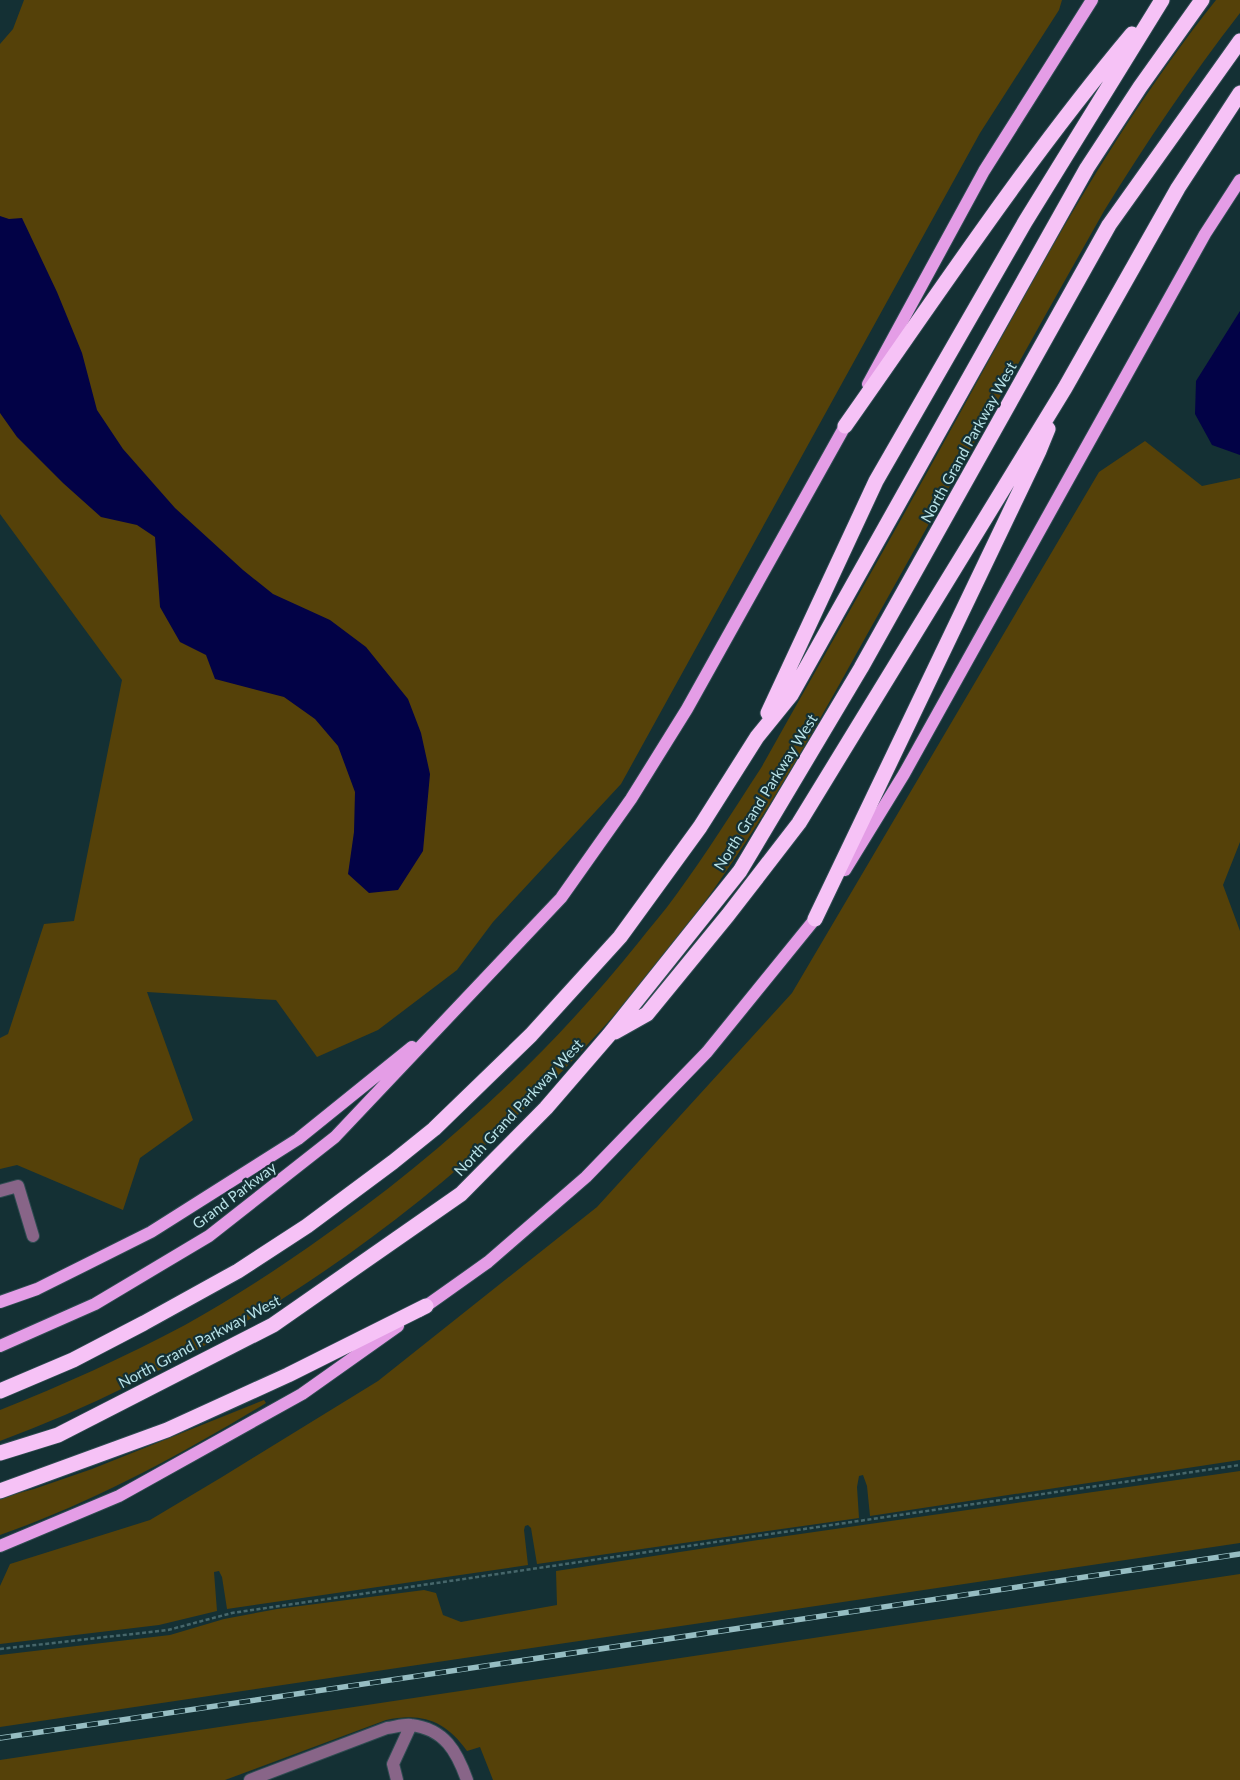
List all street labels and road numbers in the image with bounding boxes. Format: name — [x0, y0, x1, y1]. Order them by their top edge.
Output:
street label: North Grand Parkway West — [916, 358, 1020, 525]
street label: North Grand Parkway West — [709, 710, 821, 873]
street label: North Grand Parkway West — [450, 1034, 587, 1179]
street label: Grand Parkway — [189, 1157, 280, 1232]
street label: North Grand Parkway West — [115, 1290, 284, 1391]

